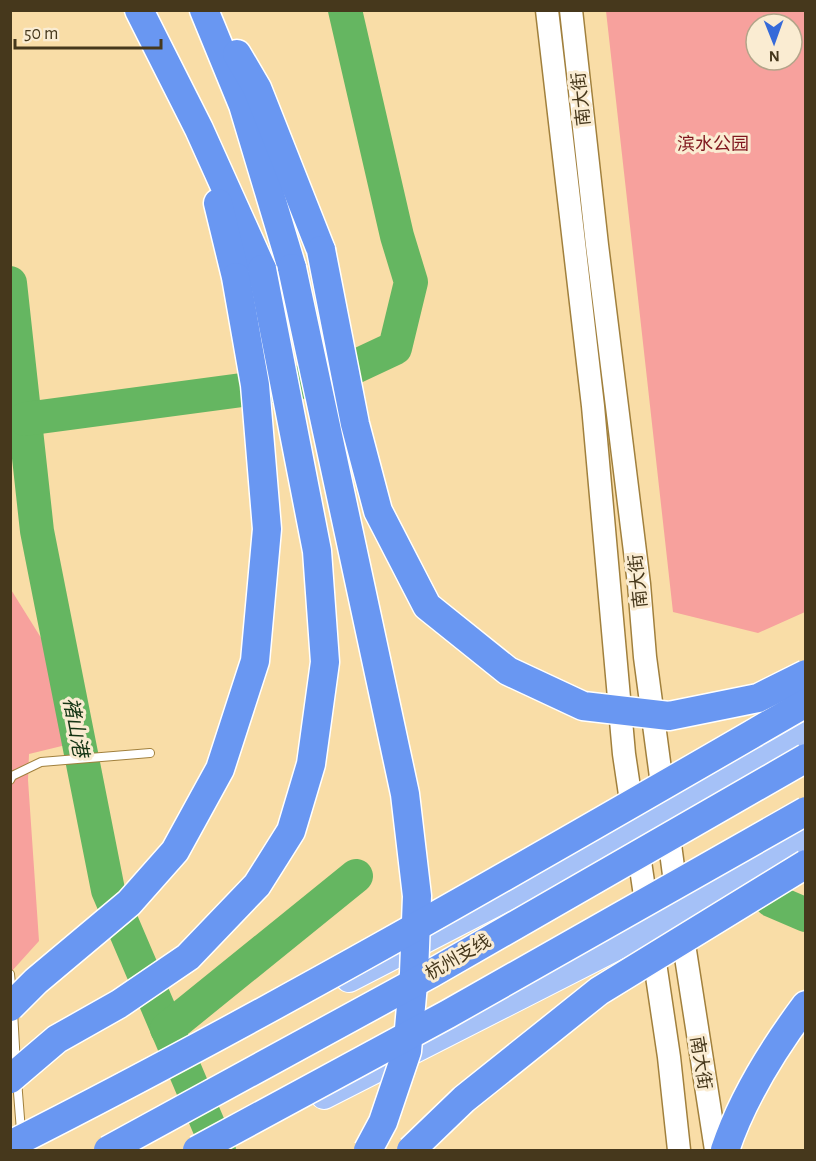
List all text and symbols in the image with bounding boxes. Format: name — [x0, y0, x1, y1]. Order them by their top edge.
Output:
scale bar — [15, 12, 160, 50]
north arrow — [744, 12, 804, 72]
text: 50 m — [24, 25, 58, 43]
text: N — [769, 48, 780, 64]
street label: 南大街 — [568, 71, 594, 127]
park label: 滨水公园 — [677, 134, 749, 154]
street label: 南大街 — [625, 553, 651, 609]
water label: 褚山港 — [59, 696, 92, 761]
street label: 杭州支线 — [422, 930, 494, 984]
street label: 南大街 — [687, 1035, 715, 1091]

